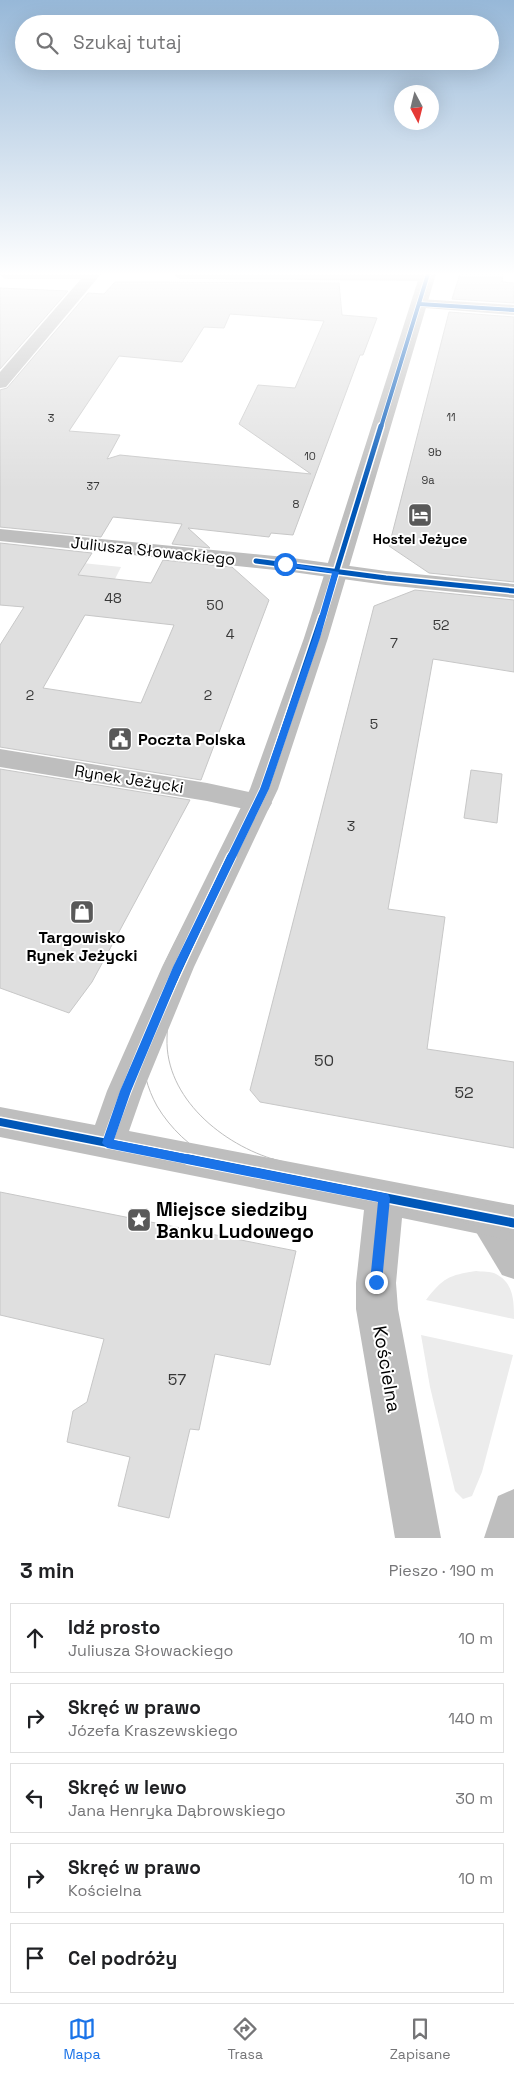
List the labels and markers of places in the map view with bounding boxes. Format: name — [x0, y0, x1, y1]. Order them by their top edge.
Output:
hotel icon: Hostel Jeżyce — [407, 502, 433, 528]
place label: Hostel Jeżyce — [373, 530, 467, 548]
public building icon: Poczta Polska — [107, 726, 133, 752]
place label: Poczta Polska — [138, 729, 245, 750]
shop icon: Targowisko Rynek Jeżycki — [69, 899, 95, 925]
place label: Targowisko Rynek Jeżycki — [26, 927, 138, 966]
place label: Miejsce siedziby Banku Ludowego — [156, 1197, 314, 1244]
place icon: Miejsce siedziby Banku Ludowego — [126, 1207, 152, 1233]

